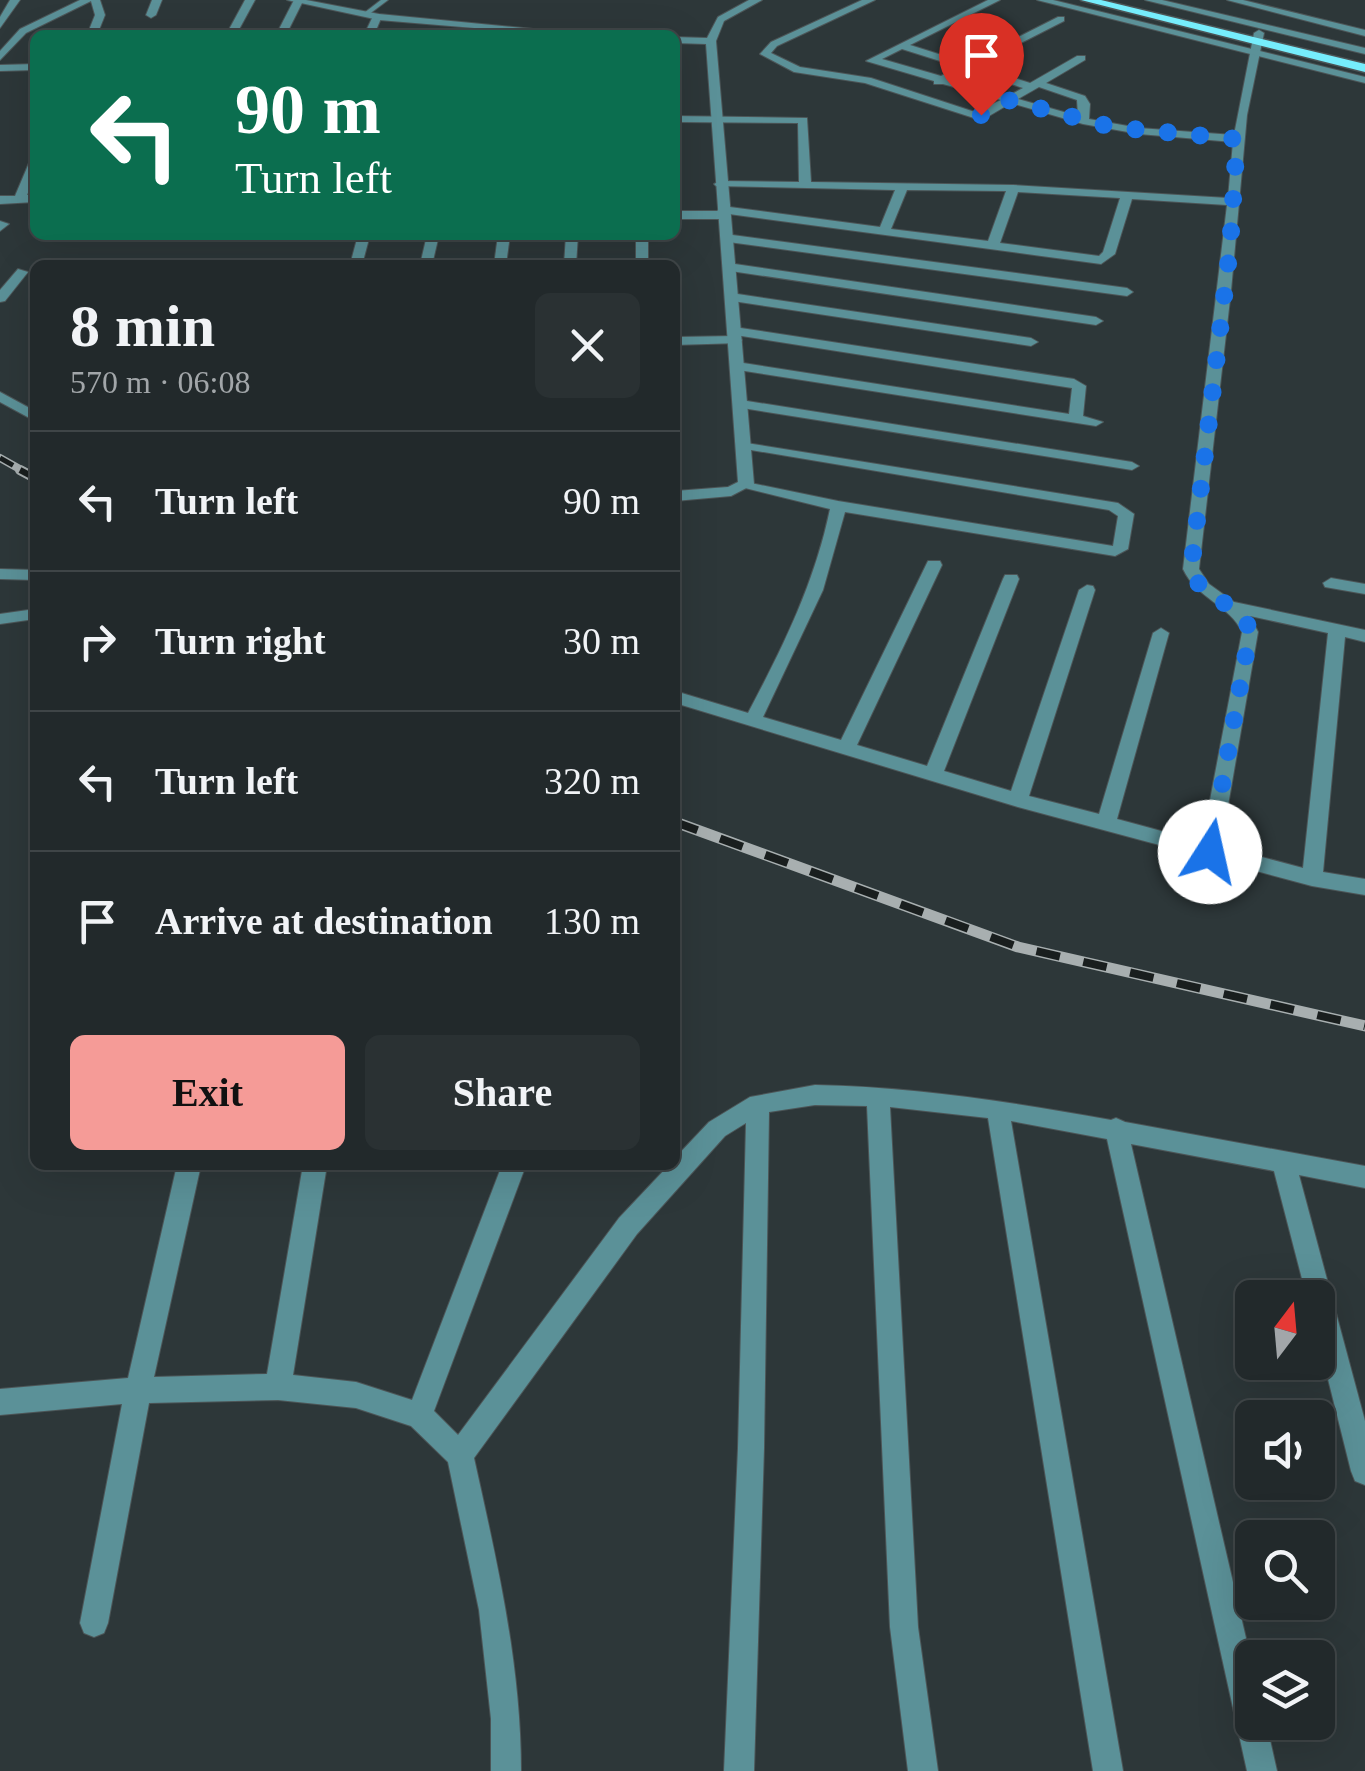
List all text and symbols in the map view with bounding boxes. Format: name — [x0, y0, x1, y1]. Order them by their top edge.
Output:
pin — [939, 13, 1024, 116]
icon: arrive — [954, 28, 1009, 83]
icon: left — [70, 70, 200, 200]
text: 90 m — [235, 71, 381, 148]
text: Turn left — [235, 153, 392, 203]
text: 8 min — [70, 293, 215, 359]
button: close — [535, 293, 640, 398]
text: 570 m · 06:08 — [70, 364, 250, 400]
icon: left — [70, 474, 125, 529]
text: Turn left — [155, 480, 298, 522]
text: 90 m — [563, 480, 640, 522]
icon: right — [70, 614, 125, 669]
text: Turn right — [155, 620, 326, 662]
text: 30 m — [563, 620, 640, 662]
icon: left — [70, 754, 125, 809]
text: Turn left — [155, 760, 298, 802]
text: 320 m — [544, 760, 640, 802]
position arrow — [1158, 800, 1262, 904]
icon: arrive — [70, 894, 125, 949]
text: Arrive at destination — [155, 900, 493, 942]
text: 130 m — [544, 900, 640, 942]
button: Exit — [70, 1035, 345, 1150]
button: Share — [365, 1035, 640, 1150]
north arrow — [1235, 1280, 1335, 1380]
map controls — [1235, 1280, 1335, 1740]
button: sound — [1235, 1400, 1335, 1500]
button: search — [1235, 1520, 1335, 1620]
button: layers — [1235, 1640, 1335, 1740]

